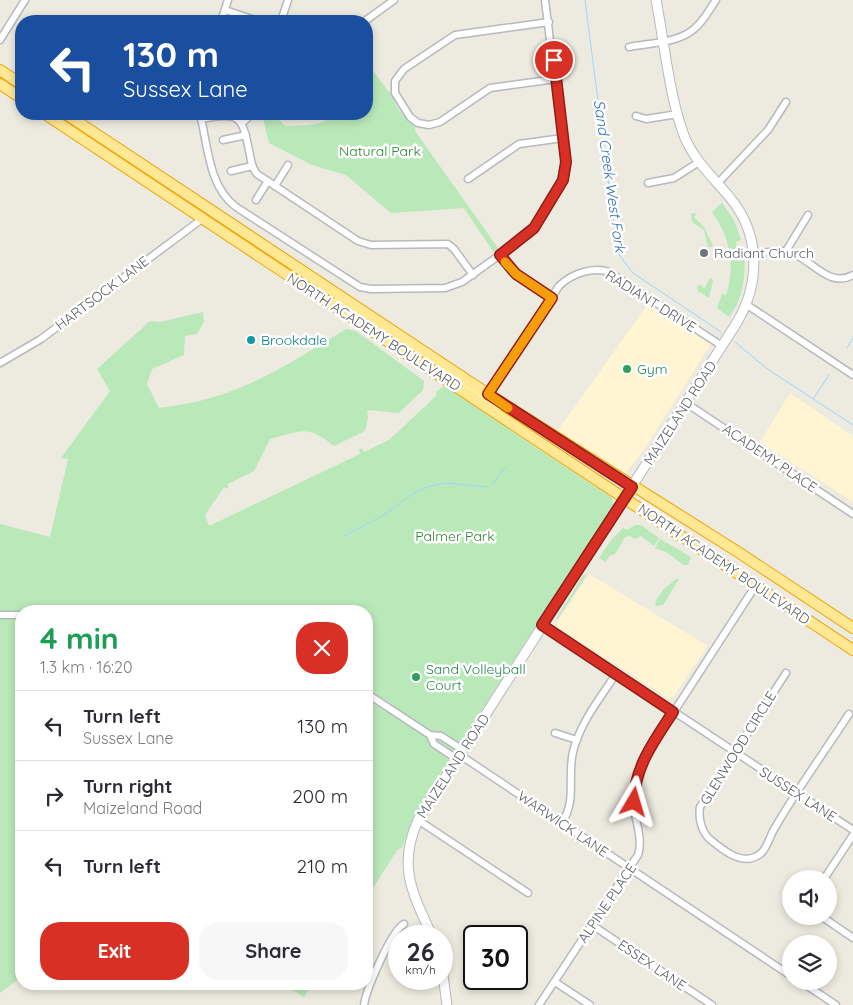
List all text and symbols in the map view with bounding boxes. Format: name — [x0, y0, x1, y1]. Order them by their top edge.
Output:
text: 130 m — [123, 32, 219, 76]
icon: left — [40, 35, 105, 100]
pin — [533, 39, 575, 81]
icon: arrive — [540, 46, 568, 74]
text: Sussex Lane — [123, 75, 248, 103]
water label: Sand Creek West Fork — [590, 99, 630, 255]
park label: Natural Park — [339, 142, 421, 160]
place label: Radiant Church — [714, 244, 814, 262]
marker: Radiant Church — [698, 247, 710, 259]
street label: HARTSOCK LANE — [52, 252, 152, 334]
street label: RADIANT DRIVE — [602, 266, 700, 336]
street label: NORTH ACADEMY BOULEVARD — [284, 269, 464, 395]
place label: Brookdale — [261, 331, 327, 349]
marker: Brookdale — [245, 334, 257, 346]
street label: MAIZELAND ROAD — [640, 357, 720, 469]
place label: Gym — [637, 360, 667, 378]
marker: Gym — [621, 363, 633, 375]
street label: ACADEMY PLACE — [719, 420, 821, 496]
street label: NORTH ACADEMY BOULEVARD — [635, 500, 813, 628]
park label: Palmer Park — [415, 527, 495, 545]
text: 4 min — [40, 619, 119, 657]
button: close — [296, 622, 348, 674]
text: 1.3 km · 16:20 — [40, 657, 132, 677]
place label: Sand Volleyball Court — [426, 660, 526, 694]
marker: Sand Volleyball Court — [410, 671, 422, 683]
street label: GLENWOOD CIRCLE — [696, 688, 780, 808]
text: Turn left — [83, 704, 161, 728]
street label: MAIZELAND ROAD — [413, 710, 493, 822]
icon: left — [40, 712, 68, 740]
text: 130 m — [297, 714, 348, 738]
text: Sussex Lane — [83, 728, 174, 748]
street label: SUSSEX LANE — [756, 762, 840, 826]
text: Turn right — [83, 774, 172, 798]
position arrow — [607, 775, 659, 827]
icon: right — [40, 782, 68, 810]
text: 200 m — [292, 784, 348, 808]
street label: WARWICK LANE — [514, 787, 612, 861]
text: Maizeland Road — [83, 798, 202, 818]
icon: left — [40, 852, 68, 880]
text: Turn left — [83, 854, 161, 878]
text: 210 m — [297, 854, 348, 878]
street label: ALPINE PLACE — [574, 860, 640, 946]
map controls — [782, 870, 837, 990]
button: sound — [782, 870, 837, 925]
button: Exit — [40, 922, 189, 980]
button: Share — [199, 922, 348, 980]
speed limit sign: 30 — [463, 925, 528, 990]
button: layers — [782, 935, 837, 990]
text: 26 — [406, 936, 435, 967]
street label: ESSEX LANE — [614, 936, 690, 994]
text: km/h — [405, 962, 436, 977]

